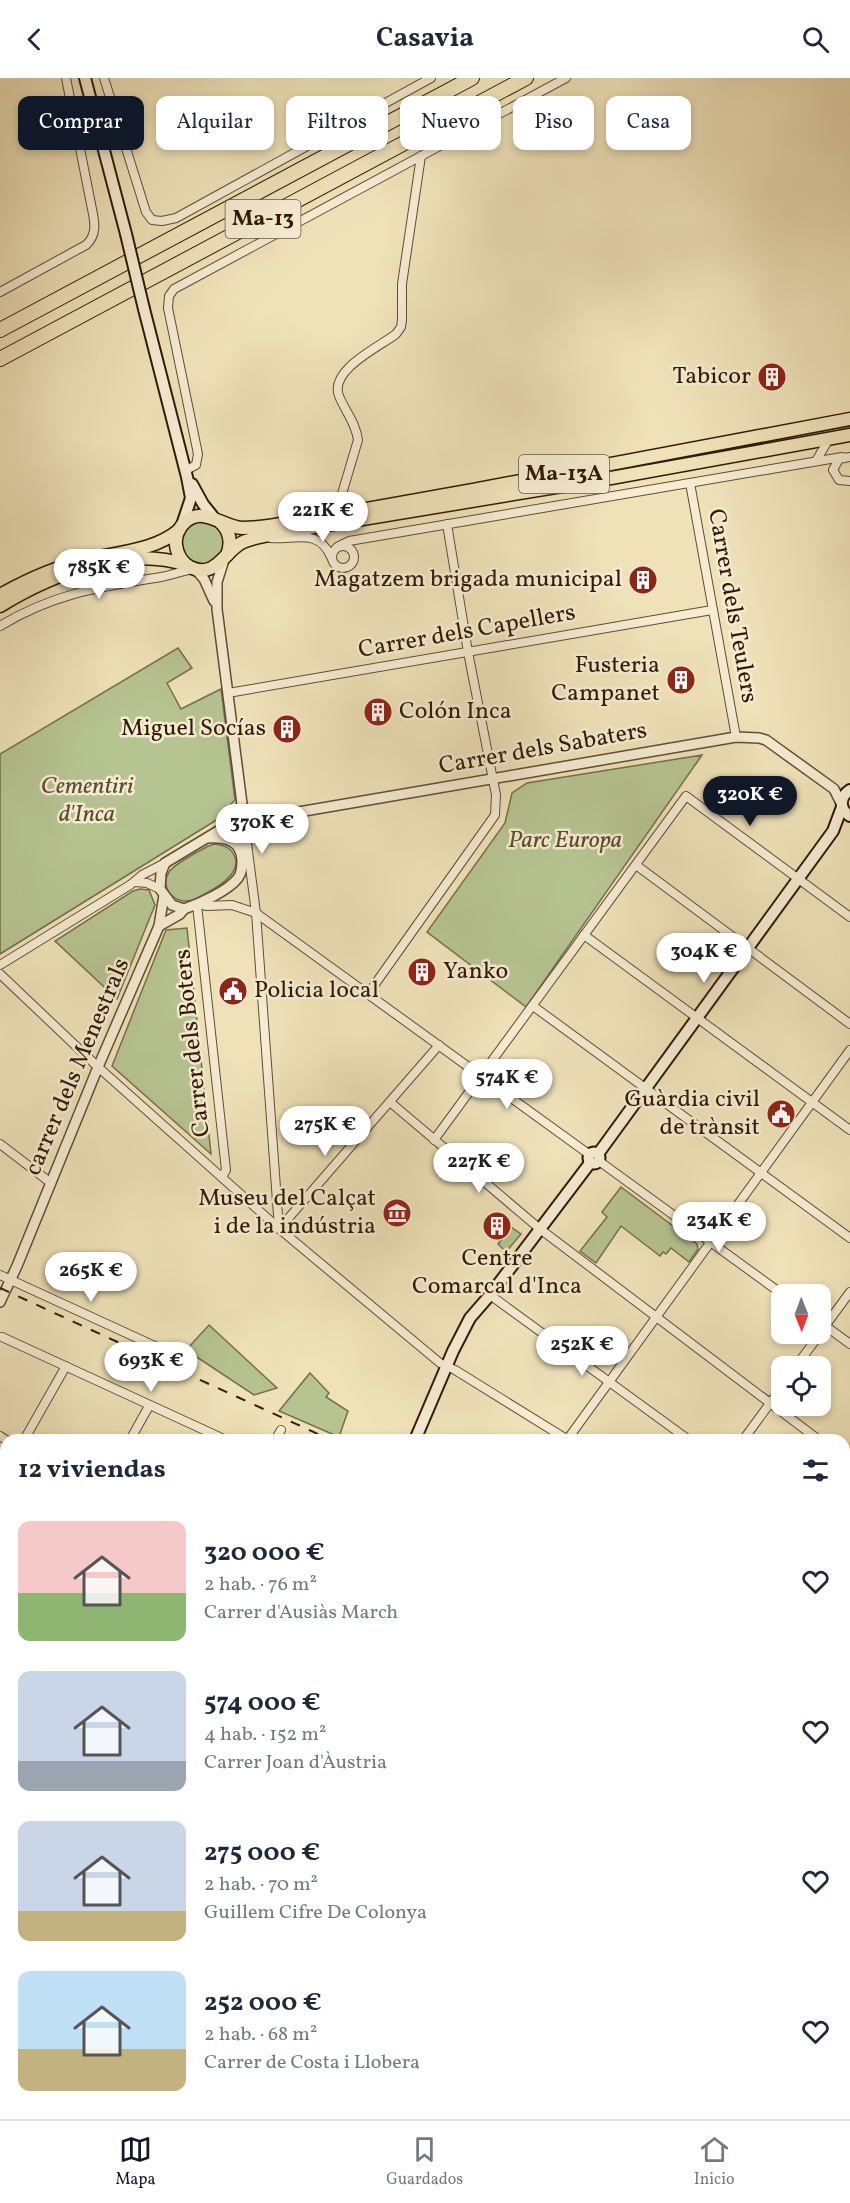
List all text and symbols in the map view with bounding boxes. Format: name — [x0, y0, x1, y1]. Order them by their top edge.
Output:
text: Casavia — [376, 20, 474, 58]
icon: back — [18, 23, 51, 56]
icon: search — [799, 23, 832, 56]
chip: Comprar — [18, 96, 144, 150]
chip: Alquilar — [156, 96, 274, 150]
chip: Filtros — [286, 96, 388, 150]
chip: Nuevo — [400, 96, 501, 150]
chip: Piso — [513, 96, 594, 150]
chip: Casa — [606, 96, 691, 150]
road number: Ma-13 — [226, 200, 300, 238]
place label: Tabicor — [673, 360, 751, 394]
building icon: Tabicor — [756, 361, 788, 393]
road number: Ma-13A — [519, 455, 609, 493]
pin: 221K € — [274, 492, 372, 543]
text: 221K € — [292, 497, 354, 525]
street label: Carrer dels Teulers — [698, 506, 766, 706]
pin: 785K € — [50, 549, 148, 600]
text: 785K € — [68, 554, 130, 582]
place label: Magatzem brigada municipal — [314, 563, 622, 597]
building icon: Magatzem brigada municipal — [627, 564, 659, 596]
street label: Carrer dels Capellers — [356, 596, 578, 668]
place label: Fusteria Campanet — [551, 649, 660, 711]
building icon: Fusteria Campanet — [665, 664, 697, 696]
place label: Colón Inca — [399, 695, 512, 729]
building icon: Colón Inca — [362, 696, 394, 728]
place label: Miguel Socías — [121, 712, 266, 746]
building icon: Miguel Socías — [271, 713, 303, 745]
street label: Carrer dels Sabaters — [436, 714, 650, 784]
park label: Cementiri d'Inca — [41, 770, 134, 832]
pin: 320K € — [701, 776, 799, 827]
text: 320K € — [717, 781, 783, 809]
pin: 370K € — [213, 804, 311, 855]
text: 370K € — [230, 809, 294, 837]
park label: Parc Europa — [508, 824, 622, 858]
pin: 304K € — [655, 933, 753, 984]
text: 304K € — [670, 938, 738, 966]
street label: Carrer dels Boters — [166, 947, 220, 1139]
street label: carrer dels Menestrals — [17, 953, 139, 1181]
place label: Yanko — [443, 955, 508, 989]
building icon: Yanko — [406, 956, 438, 988]
place label: Policia local — [254, 974, 379, 1008]
public building icon: Policia local — [217, 975, 249, 1007]
pin: 574K € — [458, 1059, 556, 1110]
text: 574K € — [476, 1064, 538, 1092]
place label: Guàrdia civil de trànsit — [624, 1083, 760, 1145]
public building icon: Guàrdia civil de trànsit — [765, 1098, 797, 1130]
pin: 275K € — [276, 1106, 374, 1157]
text: 275K € — [294, 1111, 356, 1139]
pin: 227K € — [430, 1143, 528, 1194]
text: 227K € — [447, 1148, 511, 1176]
place label: Museu del Calçat i de la indústria — [198, 1182, 376, 1244]
museum icon: Museu del Calçat i de la indústria — [381, 1197, 413, 1229]
pin: 234K € — [670, 1202, 768, 1253]
text: 234K € — [686, 1207, 752, 1235]
building icon: Centre Comarcal d'Inca — [481, 1210, 513, 1242]
place label: Centre Comarcal d'Inca — [412, 1242, 582, 1304]
pin: 265K € — [42, 1252, 140, 1303]
text: 265K € — [59, 1257, 123, 1285]
north arrow — [771, 1284, 831, 1344]
map controls — [771, 1284, 831, 1416]
pin: 252K € — [533, 1326, 631, 1377]
text: 252K € — [550, 1331, 614, 1359]
pin: 693K € — [102, 1342, 200, 1393]
text: 693K € — [118, 1347, 184, 1375]
button: locate — [771, 1356, 831, 1416]
text: 12 viviendas — [18, 1452, 166, 1488]
icon: filters — [799, 1454, 832, 1487]
text: 320 000 € — [204, 1535, 325, 1571]
icon: home — [66, 1545, 138, 1617]
icon: heart — [799, 1565, 832, 1598]
text: 2 hab. · 76 m² — [204, 1571, 317, 1599]
text: Carrer d'Ausiàs March — [204, 1599, 398, 1627]
text: 574 000 € — [204, 1685, 321, 1721]
icon: home — [66, 1695, 138, 1767]
icon: heart — [799, 1715, 832, 1748]
text: 4 hab. · 152 m² — [204, 1721, 326, 1749]
text: Carrer Joan d'Àustria — [204, 1749, 387, 1777]
text: 275 000 € — [204, 1835, 320, 1871]
icon: home — [66, 1845, 138, 1917]
icon: heart — [799, 1865, 832, 1898]
text: 2 hab. · 70 m² — [204, 1871, 318, 1899]
text: Guillem Cifre De Colonya — [204, 1899, 427, 1927]
text: 252 000 € — [204, 1985, 322, 2021]
icon: home — [66, 1995, 138, 2067]
icon: heart — [799, 2015, 832, 2048]
text: 2 hab. · 68 m² — [204, 2021, 317, 2049]
text: Carrer de Costa i Llobera — [204, 2049, 420, 2077]
tab: Mapa — [115, 2133, 155, 2191]
tab: Guardados — [386, 2133, 463, 2191]
tab: Inicio — [694, 2133, 735, 2191]

